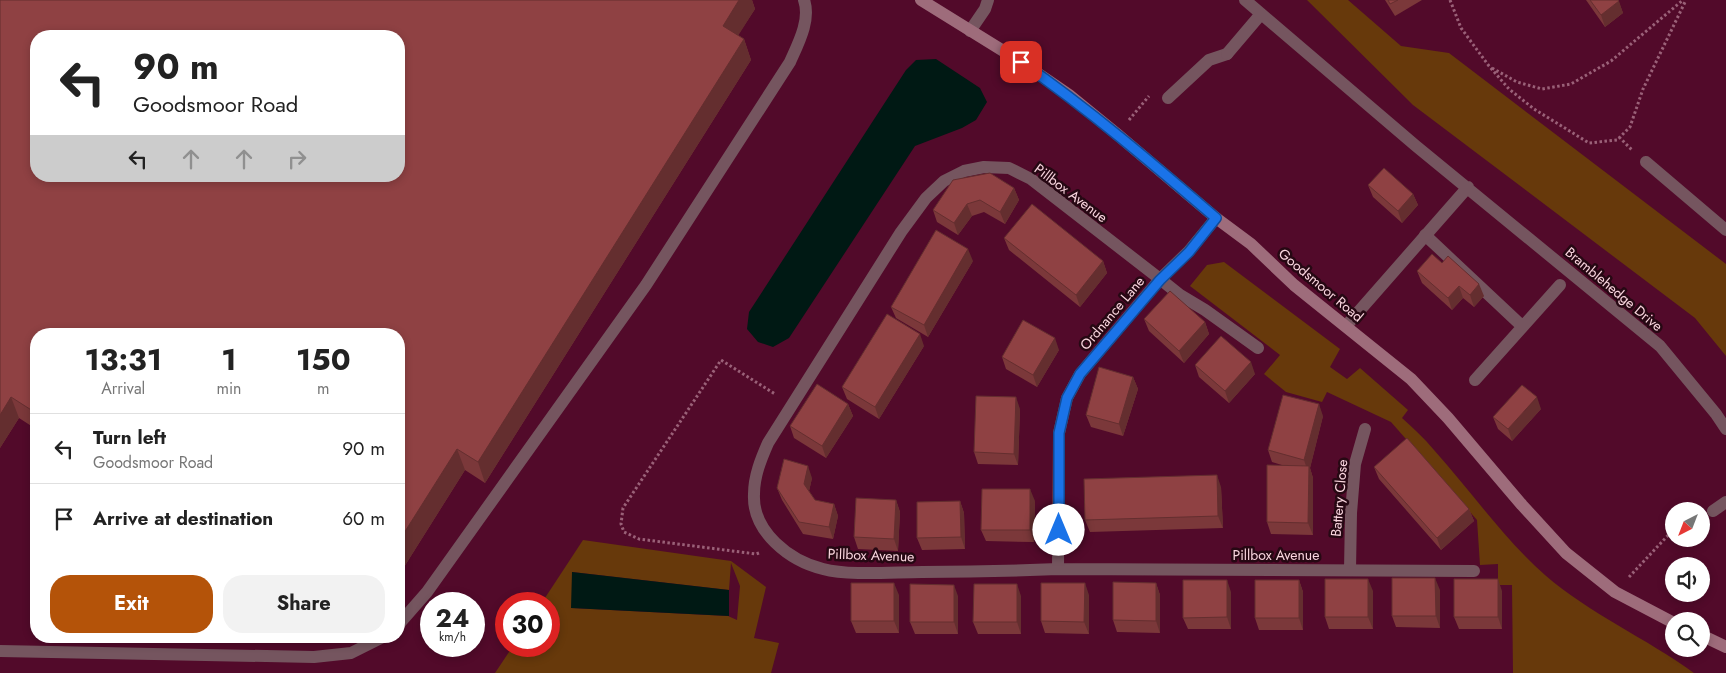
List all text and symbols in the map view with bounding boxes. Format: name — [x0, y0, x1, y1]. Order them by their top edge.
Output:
pin — [1000, 41, 1042, 83]
text: 90 m — [133, 42, 219, 92]
icon: arrive — [1007, 48, 1035, 76]
icon: left — [50, 50, 115, 115]
text: Goodsmoor Road — [133, 88, 298, 120]
icon: left — [124, 145, 152, 173]
icon: ahead — [177, 145, 205, 173]
icon: ahead — [230, 145, 258, 173]
icon: right — [283, 145, 311, 173]
street label: Pillbox Avenue — [1030, 159, 1112, 227]
street label: Bramblehedge Drive — [1561, 242, 1667, 336]
street label: Goodsmoor Road — [1274, 244, 1368, 326]
street label: Ordnance Lane — [1075, 272, 1149, 354]
text: 13:31 — [85, 338, 162, 381]
text: 1 — [221, 338, 237, 381]
text: 150 — [296, 338, 351, 381]
text: Arrival — [101, 377, 145, 400]
text: min — [216, 377, 242, 400]
text: m — [317, 377, 330, 400]
text: Turn left — [93, 424, 166, 451]
icon: left — [50, 435, 78, 463]
text: 90 m — [342, 435, 385, 462]
text: Goodsmoor Road — [93, 451, 213, 474]
street label: Battery Close — [1326, 459, 1352, 537]
north arrow — [1665, 502, 1710, 548]
map controls — [1665, 502, 1710, 657]
position arrow — [1032, 503, 1084, 555]
icon: arrive — [50, 505, 78, 533]
text: Arrive at destination — [93, 505, 273, 532]
text: 60 m — [342, 505, 385, 532]
street label: Pillbox Avenue — [827, 543, 915, 567]
street label: Pillbox Avenue — [1233, 545, 1319, 565]
button: sound — [1665, 557, 1710, 602]
button: Exit — [50, 575, 213, 633]
button: Share — [223, 575, 385, 633]
speed limit sign: 30 — [495, 592, 560, 657]
text: 24 — [436, 600, 469, 636]
button: search — [1665, 612, 1710, 657]
text: km/h — [439, 628, 466, 646]

